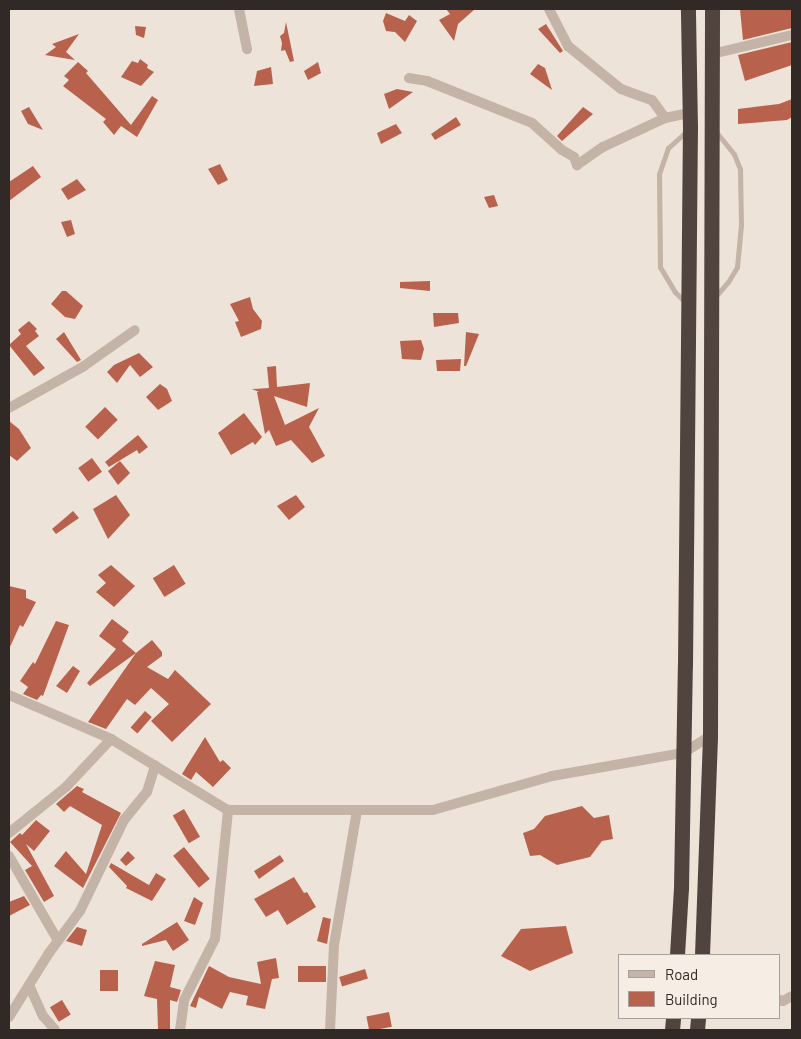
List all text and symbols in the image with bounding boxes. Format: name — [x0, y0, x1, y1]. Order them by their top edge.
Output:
legend — [618, 954, 781, 1019]
text: Road — [665, 965, 698, 983]
text: Building — [665, 990, 718, 1008]

